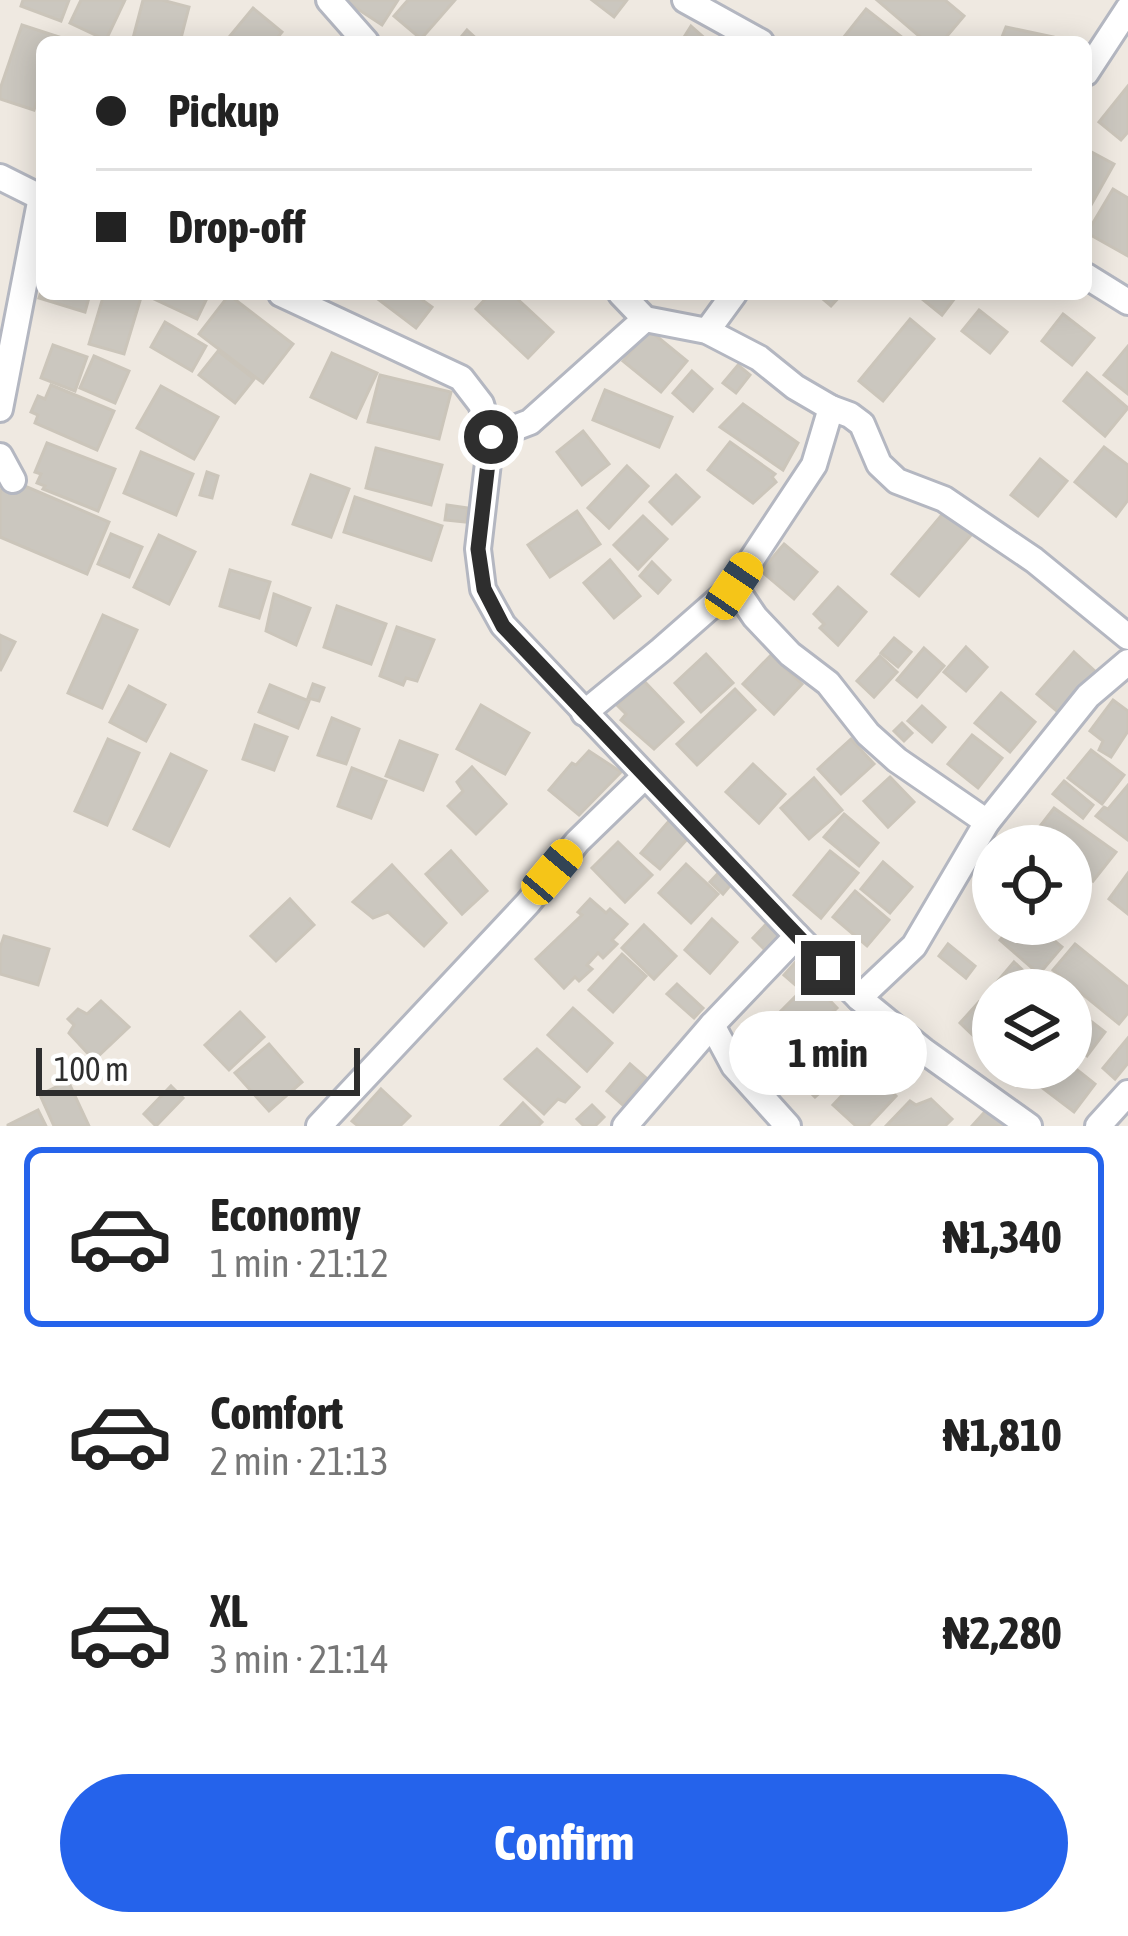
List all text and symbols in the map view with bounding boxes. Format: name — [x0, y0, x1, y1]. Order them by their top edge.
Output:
text: Pickup — [168, 85, 279, 137]
text: Drop-off — [168, 201, 306, 253]
route start — [464, 410, 518, 464]
car — [699, 546, 769, 626]
map controls — [972, 825, 1092, 1089]
button: locate — [972, 825, 1092, 945]
car — [515, 833, 589, 911]
route end — [801, 941, 855, 995]
button: layers — [972, 969, 1092, 1089]
callout: 1 min — [729, 1010, 927, 1094]
text: 1 min — [788, 1031, 868, 1075]
scale bar — [36, 1042, 360, 1095]
text: 100 m — [54, 1050, 129, 1088]
icon: car — [66, 1183, 174, 1291]
text: Economy — [210, 1189, 361, 1241]
text: ₦1,340 — [943, 1211, 1062, 1263]
text: 1 min · 21:12 — [210, 1241, 389, 1285]
icon: car — [66, 1381, 174, 1489]
text: Comfort — [210, 1387, 343, 1439]
text: ₦1,810 — [943, 1409, 1062, 1461]
text: 2 min · 21:13 — [210, 1439, 389, 1483]
icon: car — [66, 1579, 174, 1687]
text: XL — [210, 1585, 248, 1637]
text: ₦2,280 — [943, 1607, 1062, 1659]
text: 3 min · 21:14 — [210, 1637, 389, 1681]
button: Confirm — [60, 1774, 1068, 1912]

